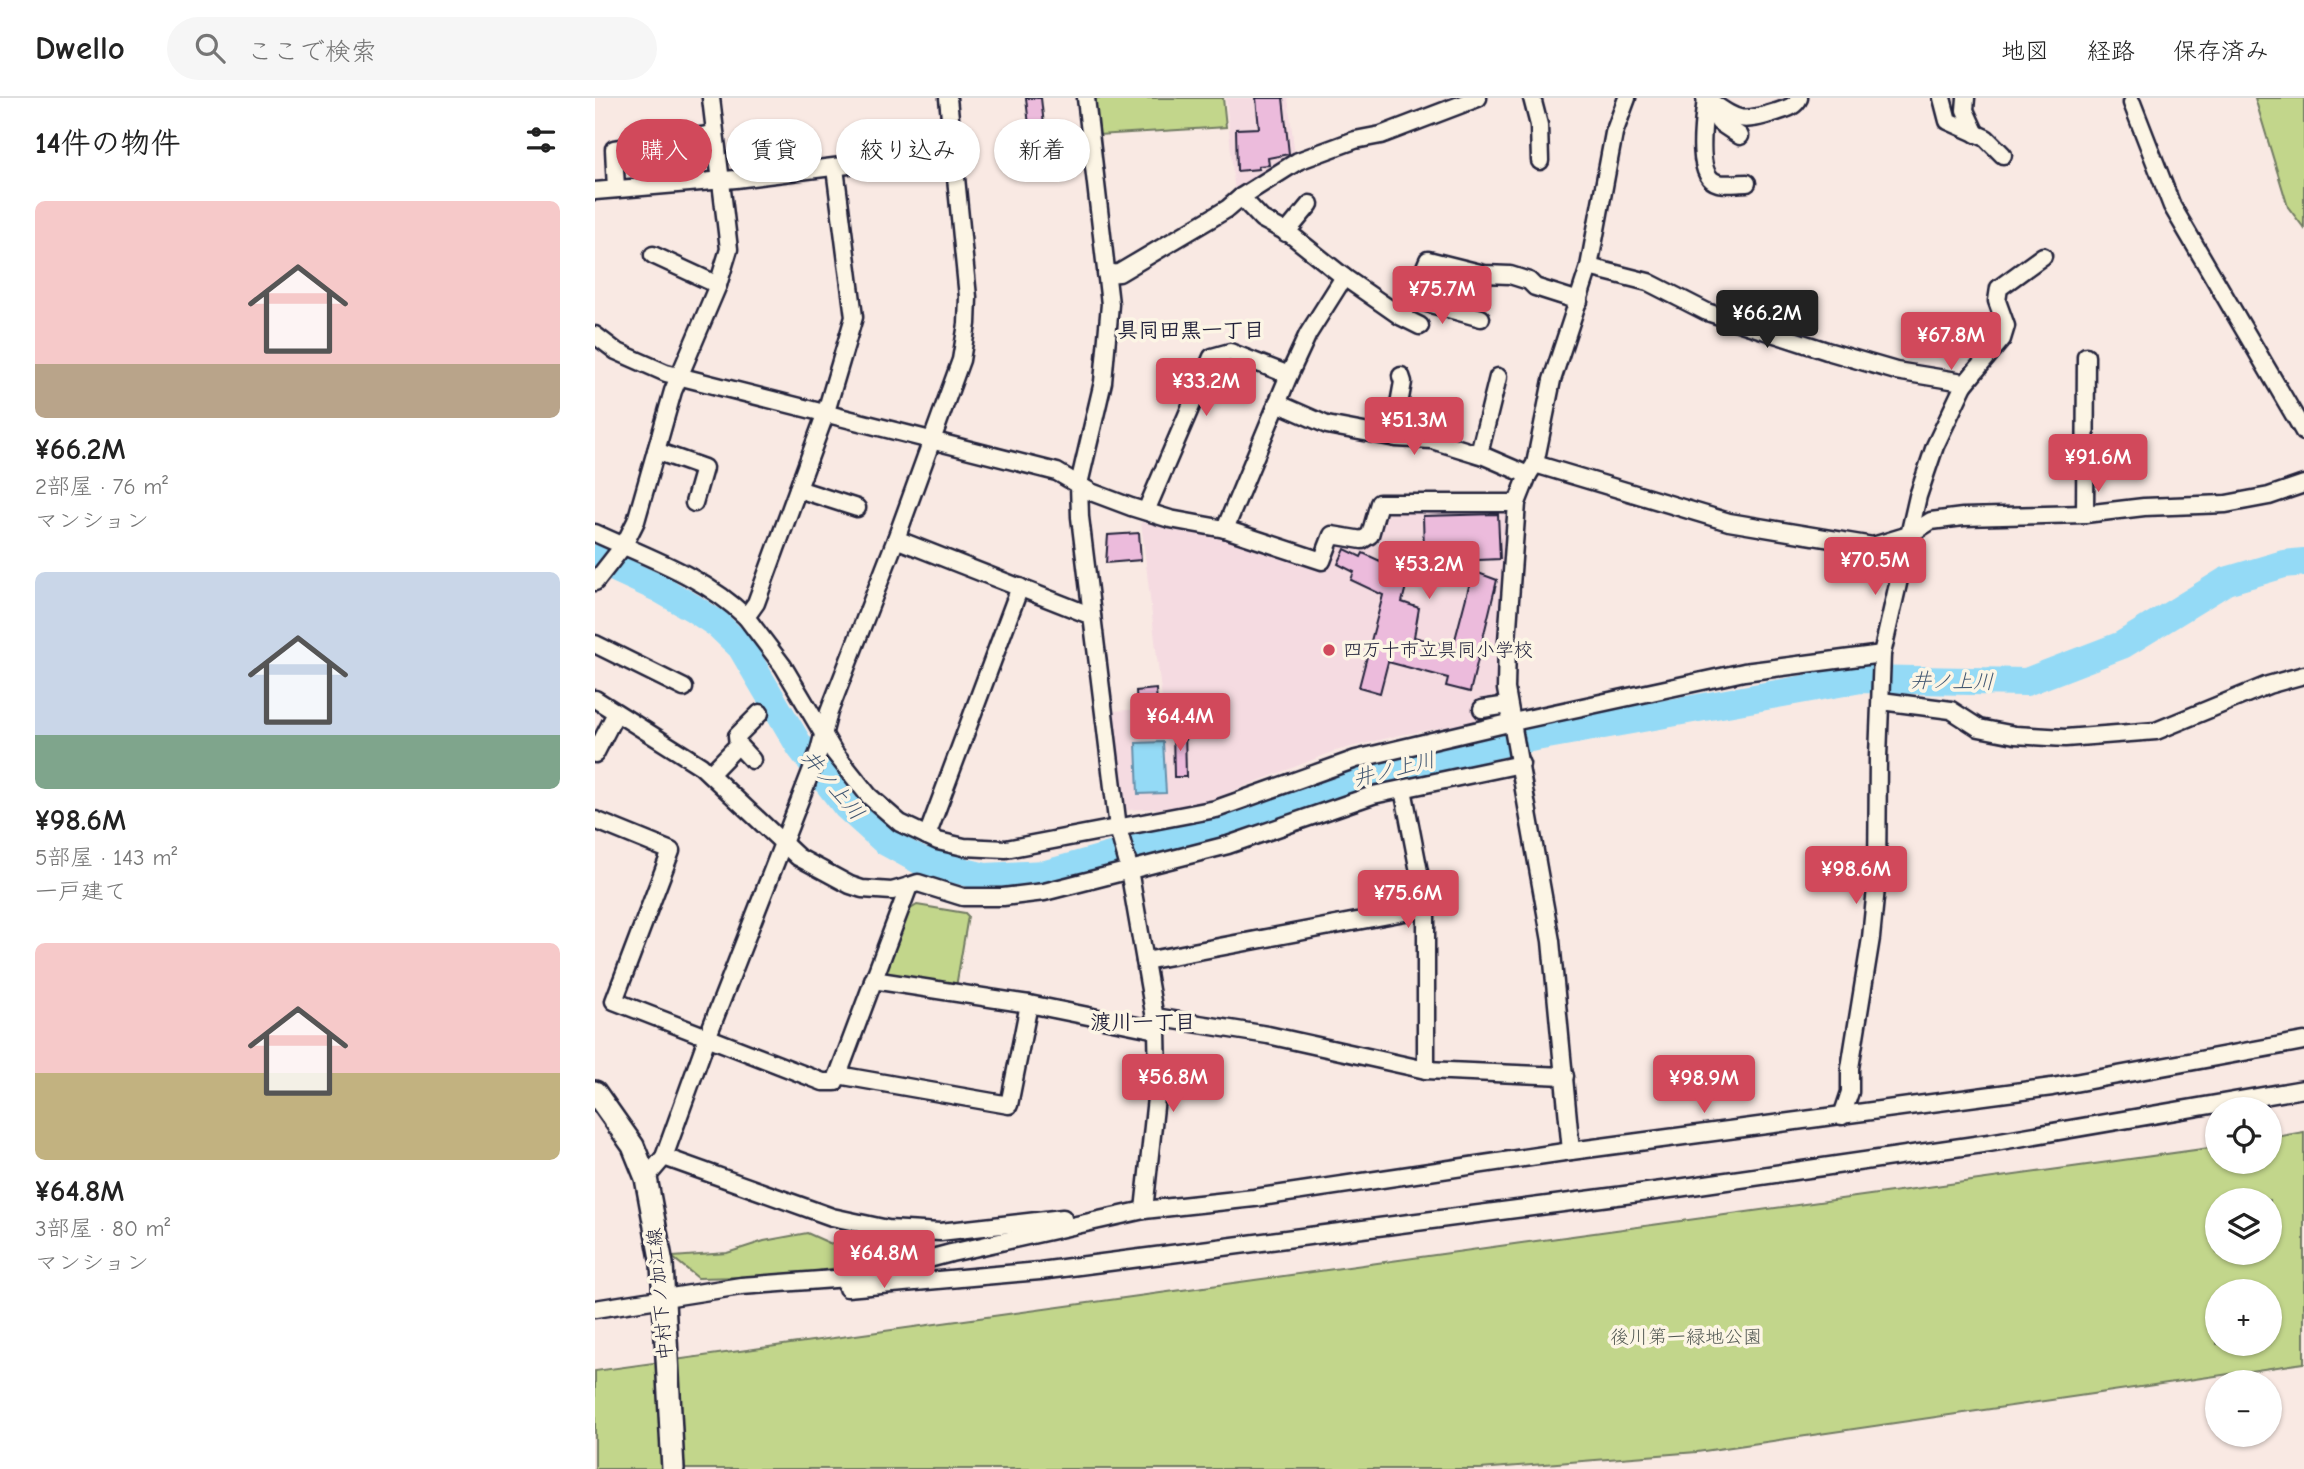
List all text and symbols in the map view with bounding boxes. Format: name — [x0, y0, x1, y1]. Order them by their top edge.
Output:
search box — [167, 17, 657, 80]
text: Dwello — [35, 29, 125, 67]
icon: search — [191, 29, 229, 67]
text: ここで検索 — [247, 37, 377, 67]
text: 地図 — [2001, 37, 2049, 65]
text: 経路 — [2087, 37, 2135, 65]
text: 保存済み — [2173, 37, 2269, 65]
chip: 購入 — [616, 119, 712, 182]
chip: 賃貸 — [726, 119, 822, 182]
chip: 絞り込み — [836, 119, 980, 182]
chip: 新着 — [994, 119, 1090, 182]
icon: filters — [522, 121, 560, 159]
text: 14件の物件 — [35, 126, 181, 161]
icon: home — [235, 246, 361, 372]
pin: ¥75.7M — [1385, 266, 1499, 326]
text: ¥75.7M — [1409, 275, 1475, 302]
pin: ¥66.2M — [1710, 290, 1824, 350]
text: ¥66.2M — [1732, 299, 1802, 326]
pin: ¥67.8M — [1894, 313, 2008, 372]
district label: 具同田黒一丁目 — [1118, 318, 1265, 342]
text: ¥67.8M — [1917, 321, 1985, 348]
pin: ¥33.2M — [1149, 358, 1263, 418]
text: ¥33.2M — [1172, 367, 1240, 394]
pin: ¥51.3M — [1357, 398, 1471, 457]
text: ¥51.3M — [1381, 406, 1447, 433]
text: ¥66.2M — [35, 432, 126, 467]
pin: ¥91.6M — [2041, 434, 2155, 494]
text: ¥91.6M — [2064, 443, 2132, 470]
text: 2部屋 · 76 m² — [35, 473, 168, 500]
text: マンション — [35, 507, 149, 534]
pin: ¥70.5M — [1818, 538, 1932, 597]
pin: ¥53.2M — [1372, 542, 1486, 601]
text: ¥70.5M — [1840, 546, 1910, 573]
text: ¥53.2M — [1394, 550, 1464, 577]
icon: home — [235, 617, 361, 743]
place label: 四万十市立具同小学校 — [1343, 639, 1533, 661]
marker: 四万十市立具同小学校 — [1321, 642, 1337, 658]
water label: 井ノ上川 — [1910, 668, 1994, 694]
pin: ¥64.4M — [1123, 694, 1237, 753]
text: ¥64.4M — [1146, 702, 1214, 729]
water label: 井ノ上川 — [797, 745, 869, 825]
water label: 井ノ上川 — [1350, 747, 1438, 791]
text: ¥98.6M — [35, 803, 126, 838]
text: 5部屋 · 143 m² — [35, 844, 177, 871]
pin: ¥98.6M — [1799, 846, 1913, 906]
text: ¥98.6M — [1821, 855, 1891, 882]
pin: ¥75.6M — [1351, 870, 1465, 930]
text: 一戸建て — [35, 878, 127, 905]
text: ¥75.6M — [1374, 879, 1442, 906]
icon: home — [235, 988, 361, 1114]
district label: 渡川一丁目 — [1091, 1010, 1196, 1034]
pin: ¥56.8M — [1116, 1054, 1230, 1114]
pin: ¥98.9M — [1647, 1056, 1761, 1115]
text: ¥56.8M — [1138, 1063, 1208, 1090]
text: ¥98.9M — [1669, 1064, 1739, 1091]
map controls — [2205, 1097, 2282, 1447]
button: locate — [2205, 1097, 2282, 1174]
text: ¥64.8M — [35, 1174, 125, 1209]
button: layers — [2205, 1188, 2282, 1265]
text: 3部屋 · 80 m² — [35, 1215, 170, 1242]
street label: 中村下ノ加江線 — [643, 1227, 677, 1361]
pin: ¥64.8M — [827, 1230, 941, 1290]
text: ¥64.8M — [850, 1239, 918, 1266]
text: マンション — [35, 1249, 149, 1276]
button: + — [2205, 1279, 2282, 1356]
park label: 後川第一緑地公園 — [1610, 1326, 1762, 1348]
button: − — [2205, 1370, 2282, 1447]

